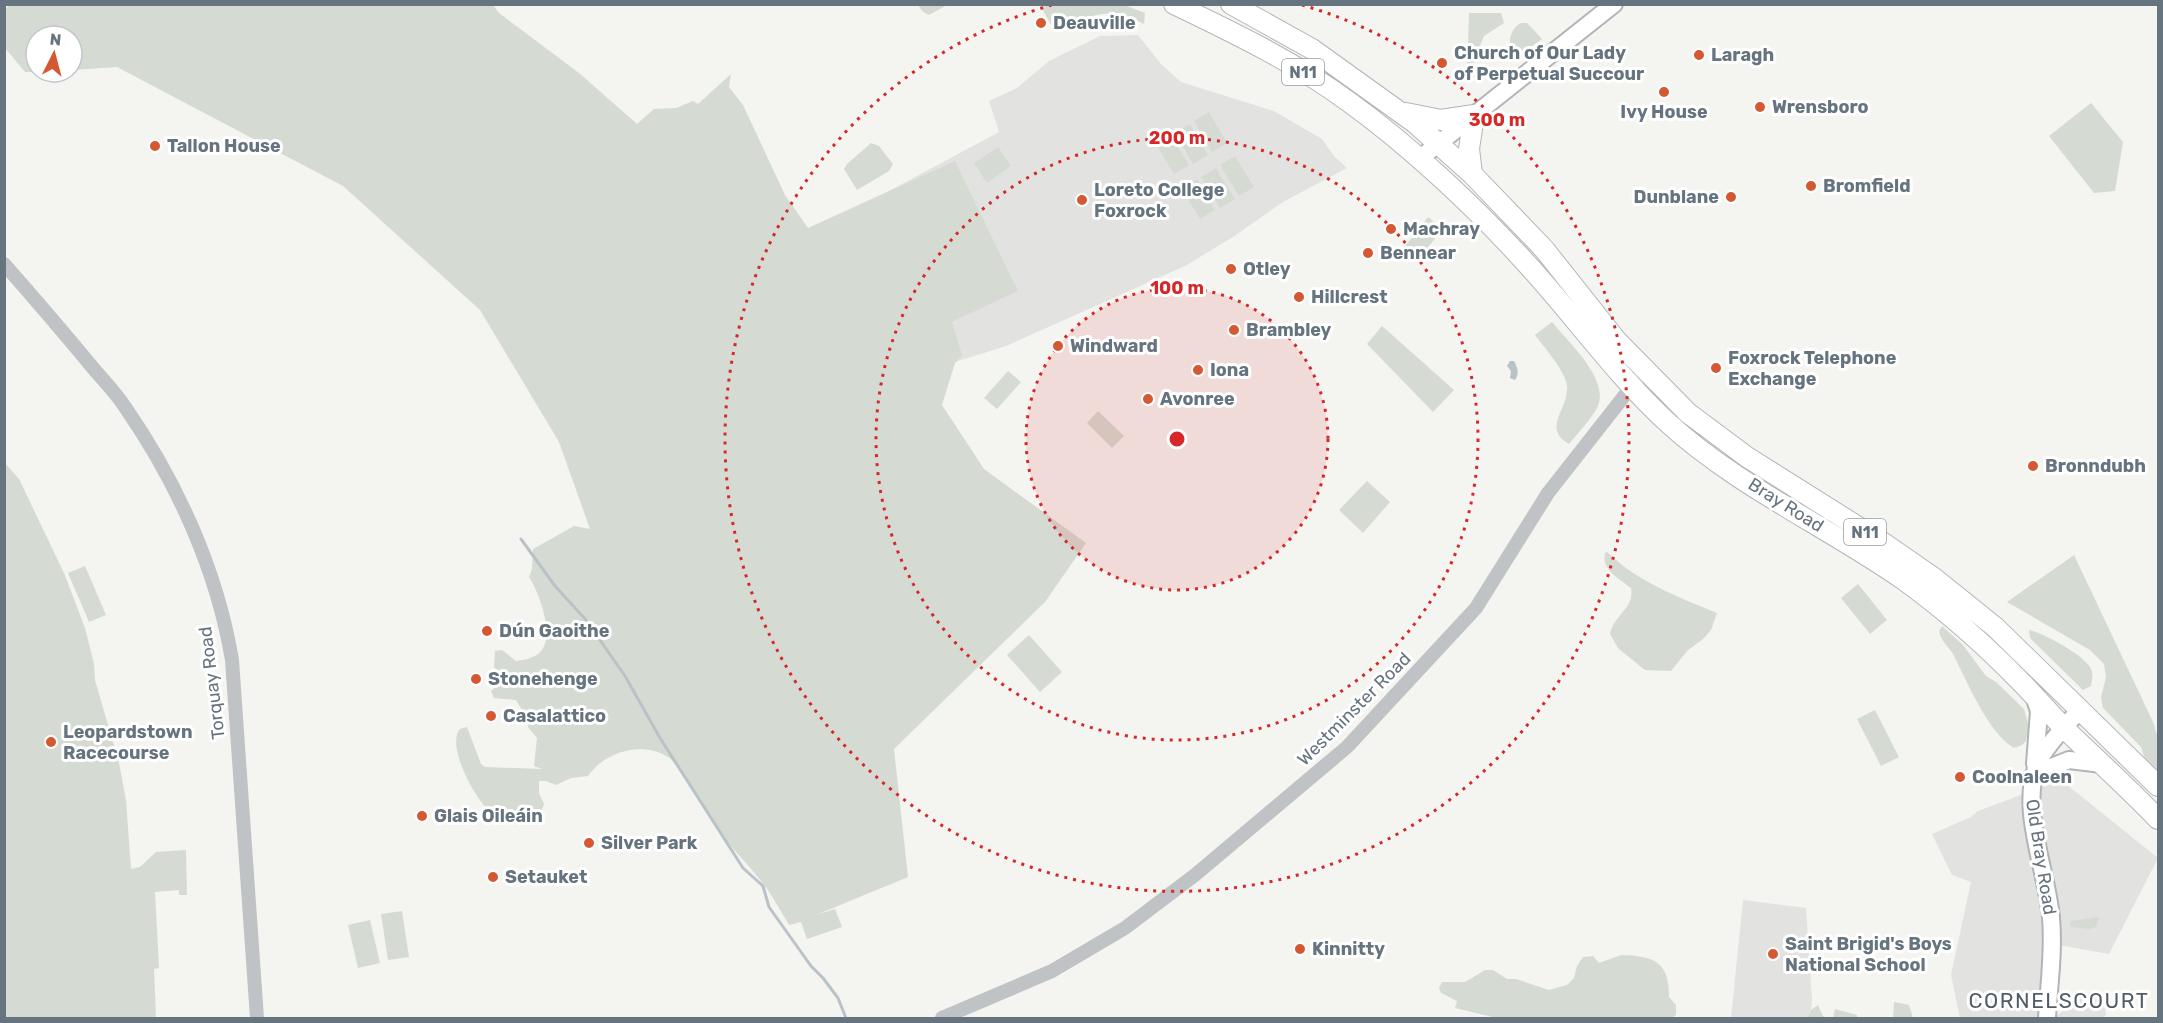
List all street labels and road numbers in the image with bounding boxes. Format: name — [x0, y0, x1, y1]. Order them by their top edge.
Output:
road number: N11 — [1282, 59, 1324, 85]
street label: Bray Road — [1744, 473, 1828, 537]
road number: N11 — [1844, 519, 1886, 545]
street label: Torquay Road — [194, 625, 230, 741]
street label: Westminster Road — [1293, 648, 1415, 770]
street label: Old Bray Road — [2021, 798, 2061, 916]

